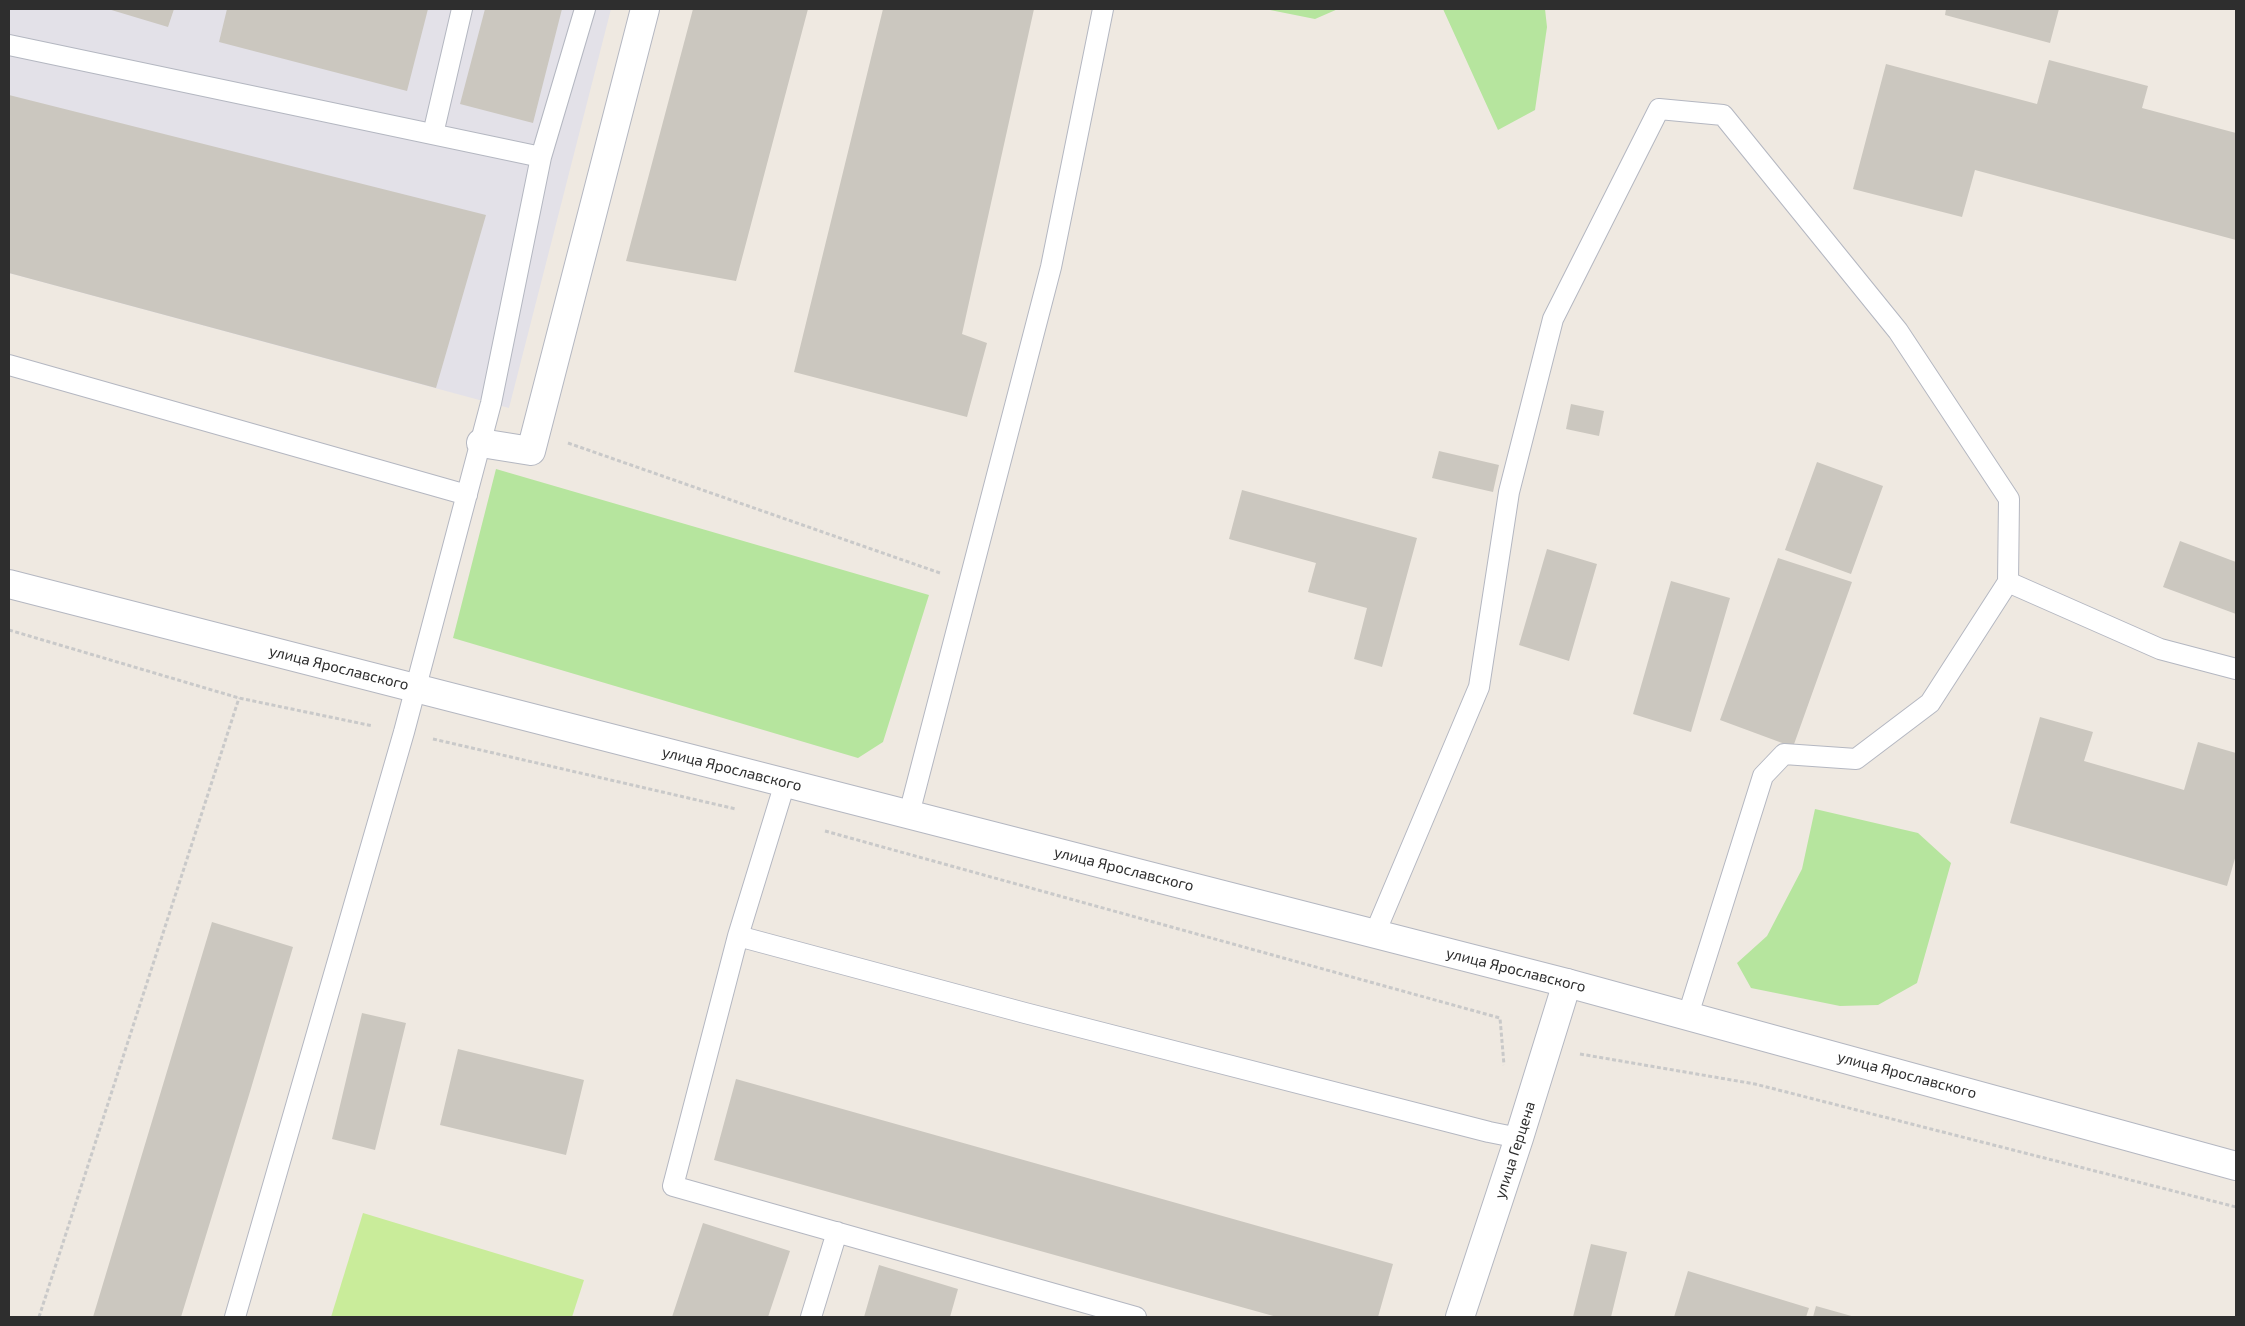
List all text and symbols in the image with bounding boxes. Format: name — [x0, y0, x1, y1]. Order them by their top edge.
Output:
street label: улица Ярославского — [267, 642, 411, 694]
street label: улица Ярославского — [660, 743, 804, 795]
street label: улица Ярославского — [1052, 843, 1196, 895]
street label: улица Ярославского — [1444, 944, 1588, 996]
street label: улица Ярославского — [1835, 1048, 1979, 1102]
street label: улица Герцена — [1491, 1099, 1539, 1201]

